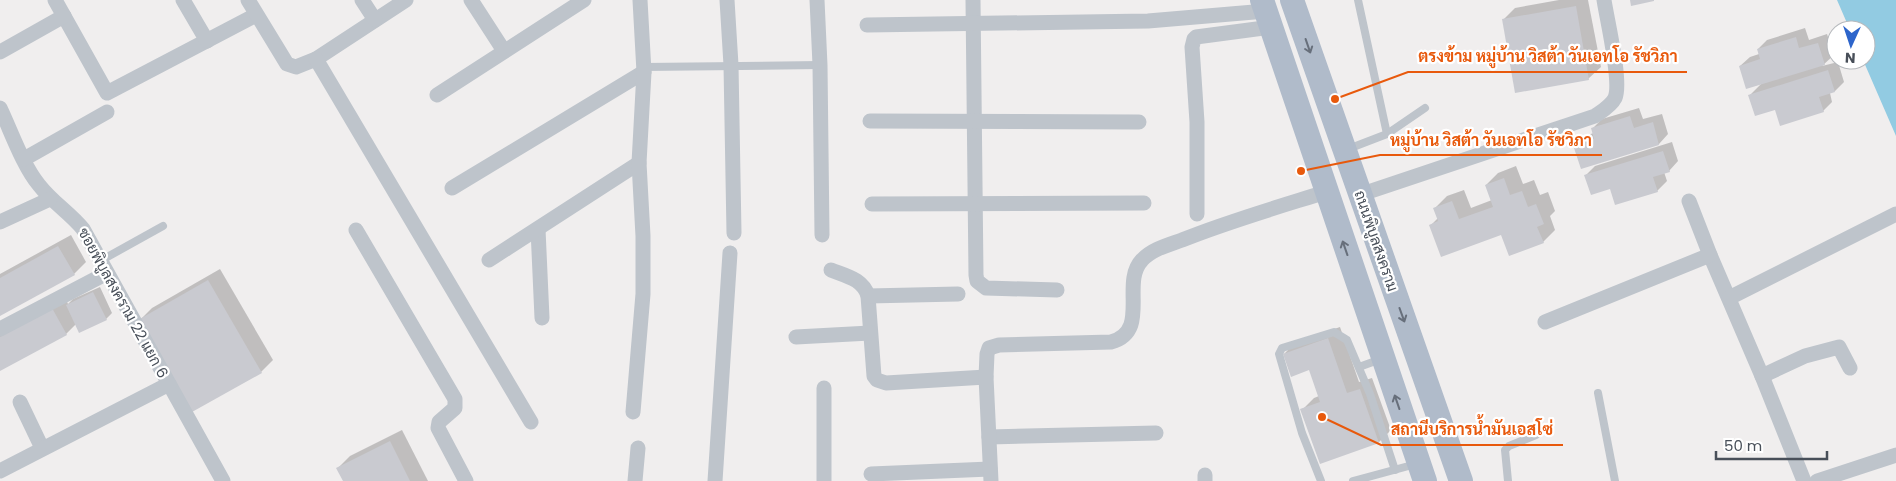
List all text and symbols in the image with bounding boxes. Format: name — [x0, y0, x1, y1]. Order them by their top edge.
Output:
north arrow — [1826, 20, 1876, 70]
one-way arrow — [1304, 38, 1313, 53]
callout: ตรงข้าม หมู่บ้าน วิสต้า วันเอทโอ รัชวิภา — [1408, 41, 1687, 72]
text: ตรงข้าม หมู่บ้าน วิสต้า วันเอทโอ รัชวิภา — [1418, 45, 1678, 69]
text: N — [1845, 48, 1856, 68]
callout: หมู่บ้าน วิสต้า วันเอทโอ รัชวิภา — [1380, 124, 1602, 155]
text: หมู่บ้าน วิสต้า วันเอทโอ รัชวิภา — [1390, 129, 1592, 153]
street label: ถนนพิบูลสงคราม — [1349, 188, 1404, 294]
street label: ซอยพิบูลสงคราม 22 แยก 6 — [73, 224, 174, 382]
one-way arrow — [1340, 240, 1350, 256]
one-way arrow — [1398, 307, 1407, 322]
one-way arrow — [1392, 394, 1402, 410]
callout: สถานีบริการน้ำมันเอสโซ่ — [1381, 414, 1563, 445]
text: สถานีบริการน้ำมันเอสโซ่ — [1391, 414, 1554, 441]
scale bar — [1716, 428, 1827, 460]
text: 50 m — [1724, 435, 1762, 456]

